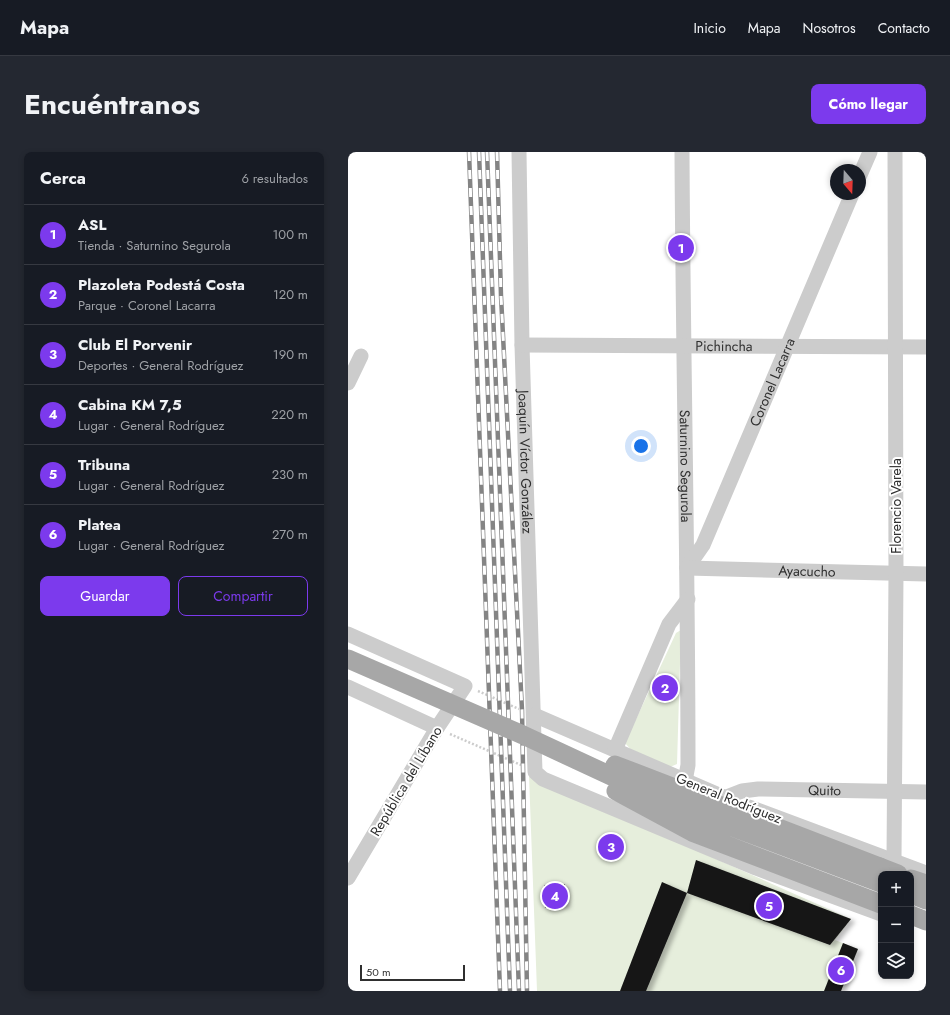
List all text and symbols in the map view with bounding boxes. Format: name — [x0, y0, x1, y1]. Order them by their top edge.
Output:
text: Mapa — [20, 14, 69, 41]
text: Inicio — [693, 18, 726, 38]
text: Mapa — [748, 18, 781, 38]
text: Nosotros — [803, 18, 856, 38]
text: Contacto — [878, 18, 930, 38]
text: Encuéntranos — [24, 84, 200, 125]
button: Cómo llegar — [811, 84, 926, 124]
north arrow — [830, 164, 866, 200]
text: Cerca — [40, 166, 86, 190]
text: 6 resultados — [241, 169, 308, 188]
text: ASL — [78, 214, 106, 236]
text: 1 — [50, 225, 56, 244]
text: 100 m — [273, 225, 308, 244]
pin: 1 — [668, 233, 694, 263]
text: Tienda · Saturnino Segurola — [78, 236, 231, 255]
text: Plazoleta Podestá Costa — [78, 274, 245, 296]
text: 2 — [49, 285, 57, 304]
text: 120 m — [273, 285, 308, 304]
text: Parque · Coronel Lacarra — [78, 296, 215, 315]
text: Club El Porvenir — [78, 334, 192, 356]
street label: Coronel Lacarra — [745, 335, 800, 429]
street label: Pichincha — [695, 336, 753, 356]
text: 3 — [49, 345, 57, 364]
text: 190 m — [273, 345, 308, 364]
text: Deportes · General Rodríguez — [78, 356, 244, 375]
street label: Joaquín Víctor González — [513, 388, 538, 535]
text: Cabina KM 7,5 — [78, 394, 182, 416]
text: 4 — [48, 405, 58, 424]
text: 220 m — [271, 405, 308, 424]
street label: Saturnino Segurola — [675, 410, 696, 522]
text: Lugar · General Rodríguez — [78, 416, 224, 435]
your location — [631, 436, 651, 456]
text: Tribuna — [78, 454, 130, 476]
street label: Florencio Varela — [886, 458, 906, 554]
text: 5 — [49, 465, 57, 484]
text: 230 m — [272, 465, 308, 484]
text: Lugar · General Rodríguez — [78, 476, 224, 495]
text: Platea — [78, 514, 121, 536]
text: 6 — [49, 525, 57, 544]
text: 270 m — [272, 525, 308, 544]
text: Lugar · General Rodríguez — [78, 536, 224, 555]
street label: Ayacucho — [778, 560, 836, 582]
button: Guardar — [40, 576, 170, 616]
button: Compartir — [178, 576, 308, 616]
pin: 2 — [652, 673, 678, 703]
street label: República del Líbano — [365, 722, 447, 840]
street label: General Rodríguez — [673, 768, 785, 829]
street label: Quito — [808, 780, 842, 800]
pin: 3 — [598, 832, 624, 862]
map controls — [878, 871, 914, 979]
button: + — [878, 871, 914, 907]
pin: 4 — [542, 881, 568, 911]
pin: 5 — [756, 891, 782, 921]
button: − — [878, 907, 914, 943]
button: layers — [878, 943, 914, 979]
pin: 6 — [828, 955, 854, 985]
scale bar — [360, 963, 465, 982]
text: 50 m — [366, 964, 391, 980]

